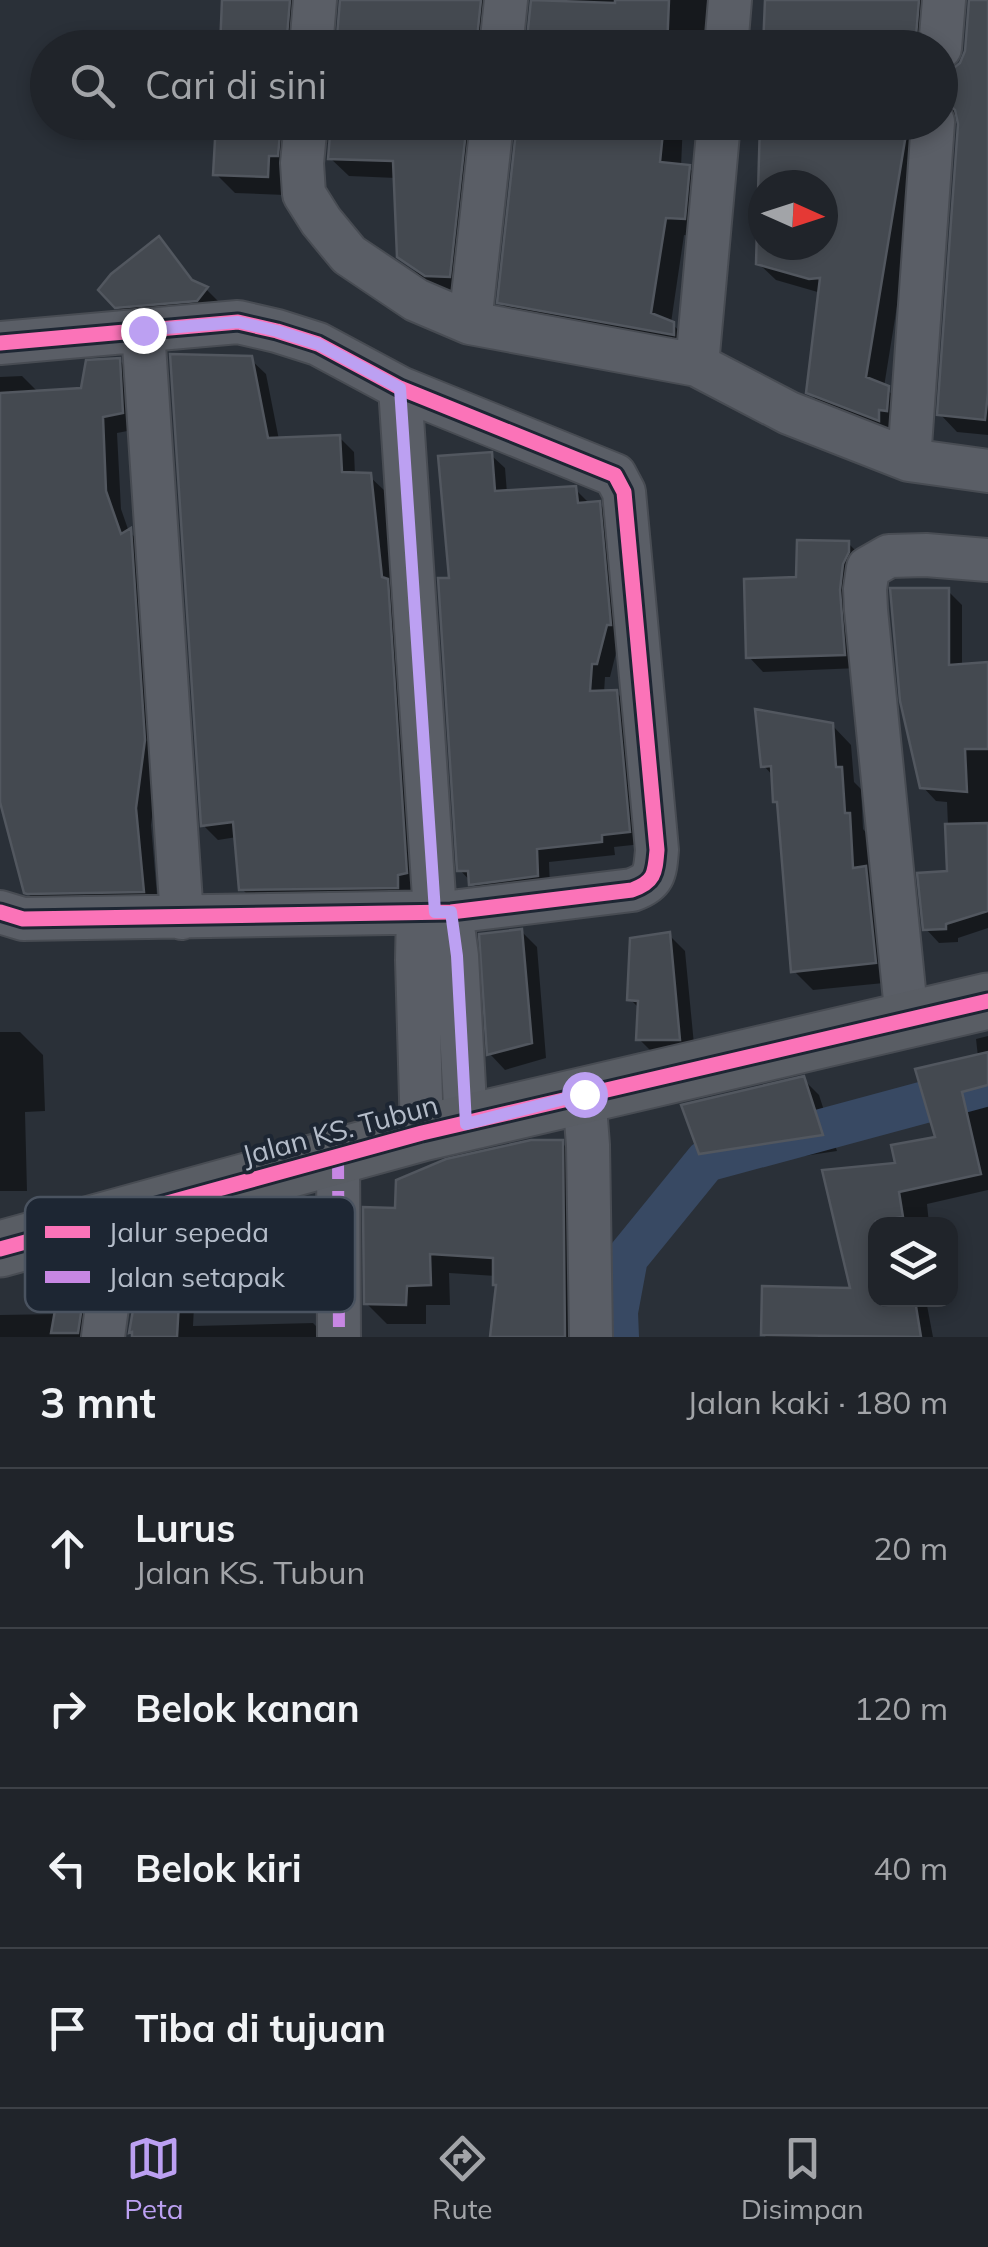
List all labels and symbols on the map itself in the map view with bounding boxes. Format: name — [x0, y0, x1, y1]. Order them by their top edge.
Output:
north arrow — [748, 170, 838, 260]
route end — [121, 308, 167, 354]
route start — [562, 1072, 608, 1118]
street label: Jalan KS. Tubun — [238, 1087, 442, 1172]
legend — [25, 1197, 355, 1312]
text: Jalur sepeda — [108, 1214, 269, 1249]
text: Jalan setapak — [108, 1259, 286, 1294]

